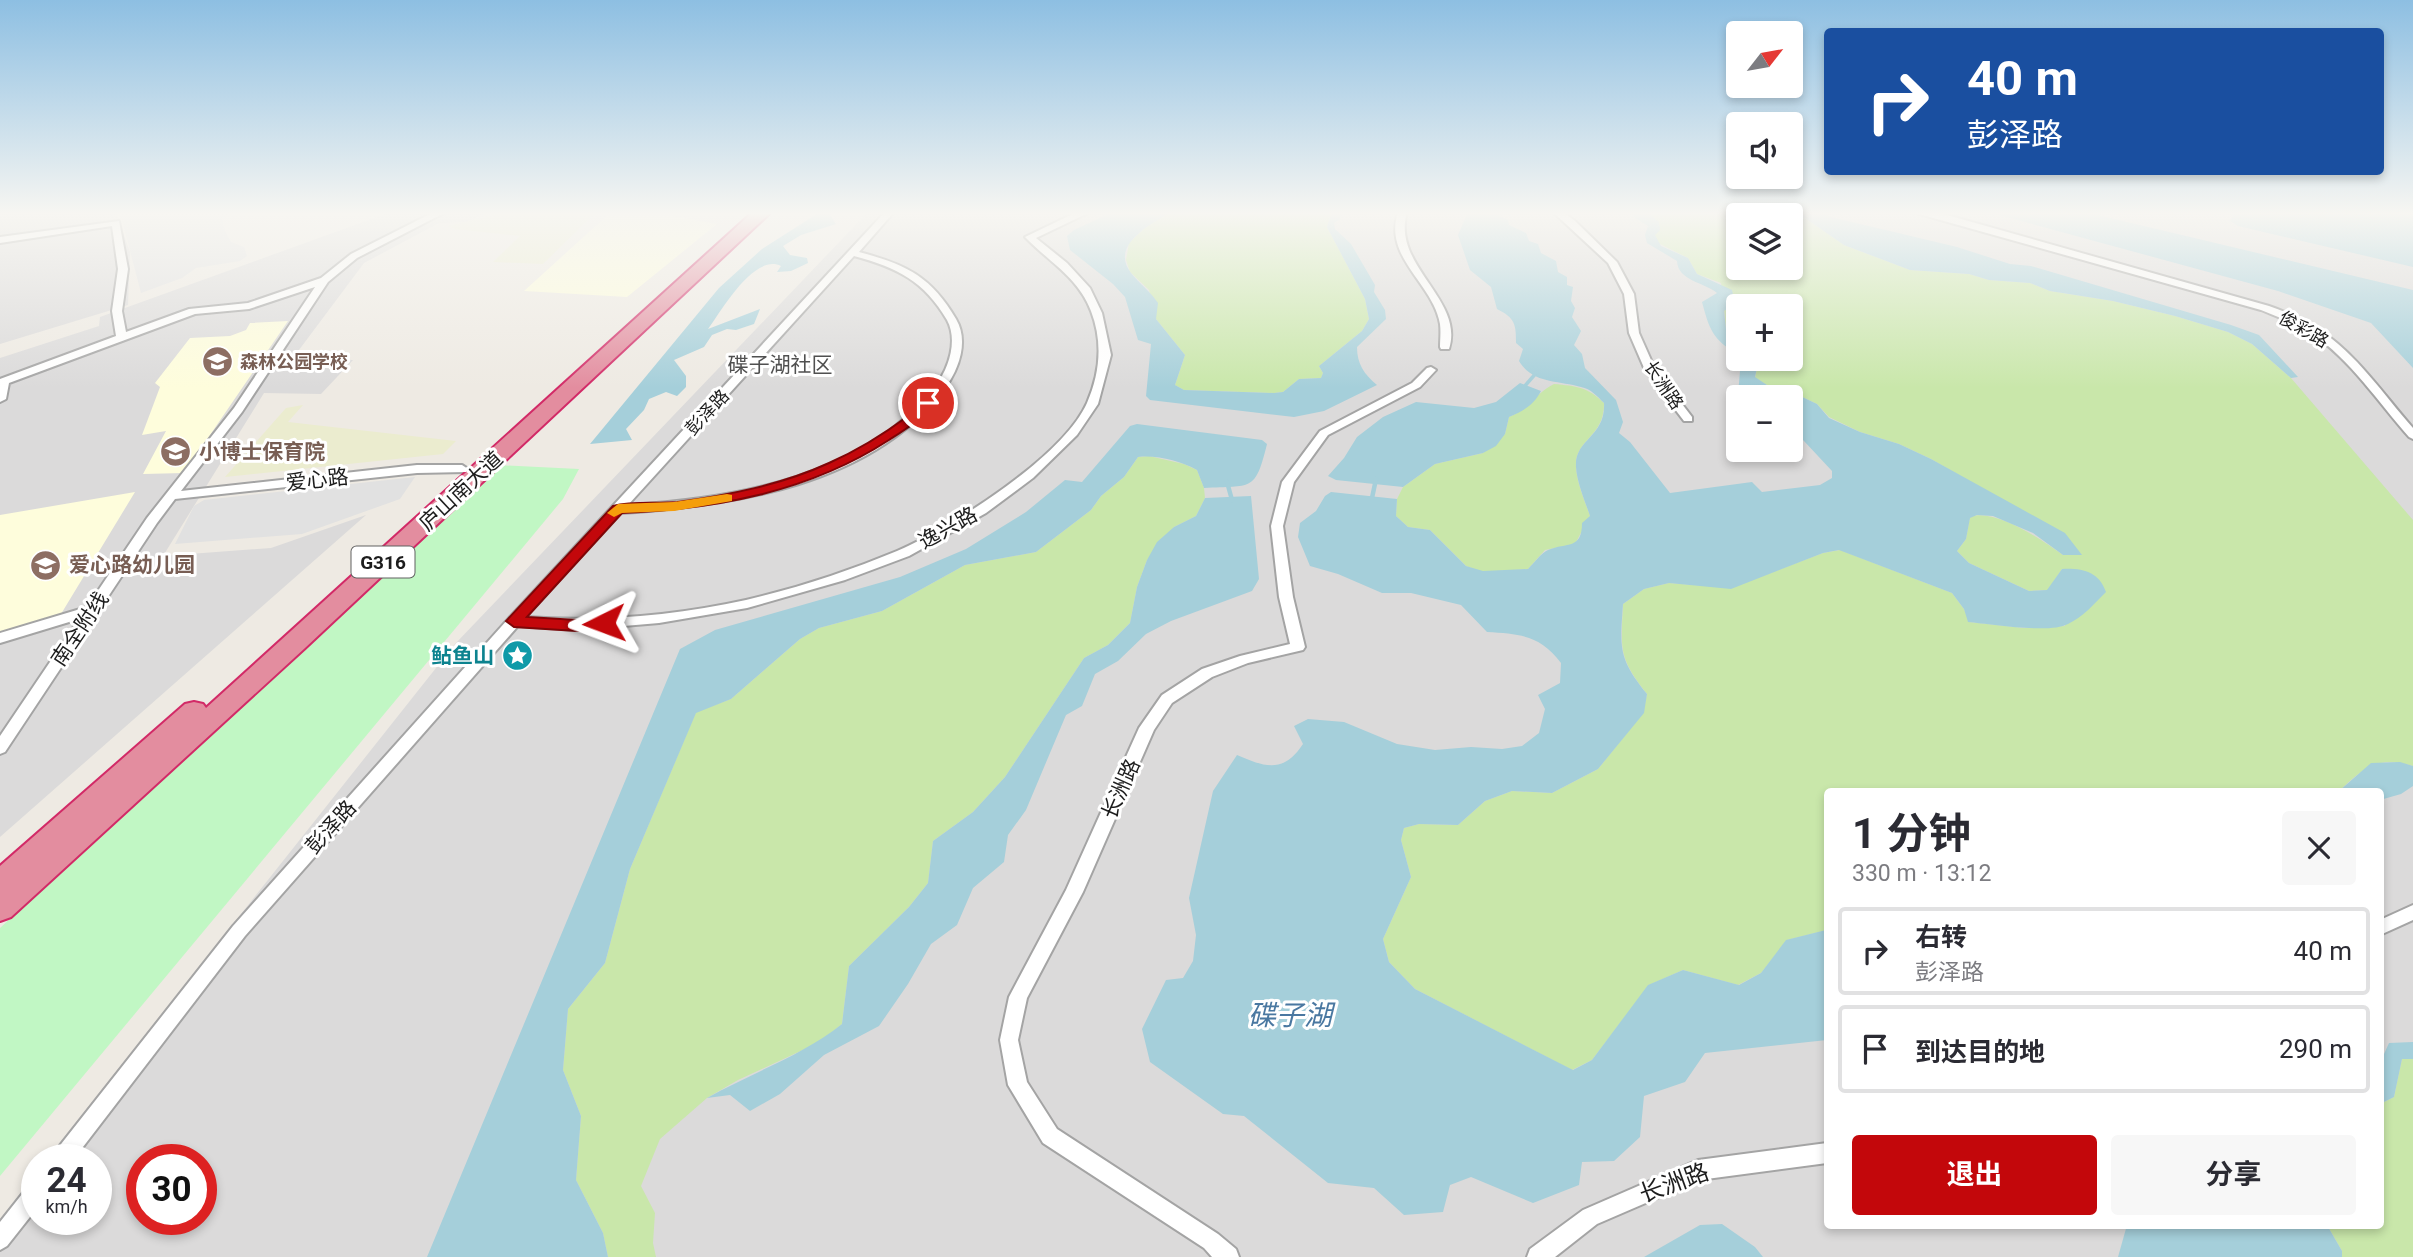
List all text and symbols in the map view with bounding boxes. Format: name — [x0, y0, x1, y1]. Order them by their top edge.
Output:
north arrow — [1726, 21, 1802, 98]
map controls — [1726, 21, 1803, 462]
text: 40 m — [1967, 50, 2078, 107]
icon: right — [1852, 56, 1943, 147]
button: sound — [1726, 112, 1803, 189]
text: 彭泽路 — [1967, 116, 2063, 154]
button: layers — [1726, 203, 1803, 280]
button: + — [1726, 294, 1803, 371]
street label: 俊彩路 — [2275, 306, 2333, 352]
school or university icon: 森林公园学校 — [200, 344, 234, 378]
place label: 森林公园学校 — [240, 351, 348, 372]
district label: 碟子湖社区 — [728, 353, 833, 377]
street label: 长洲路 — [1640, 357, 1688, 413]
pin — [898, 373, 958, 433]
icon: arrive — [909, 384, 947, 422]
street label: 彭泽路 — [681, 385, 733, 439]
button: − — [1726, 385, 1803, 462]
school or university icon: 小博士保育院 — [159, 435, 193, 469]
place label: 小博士保育院 — [199, 440, 325, 464]
street label: 庐山南大道 — [414, 446, 508, 536]
street label: 爱心路 — [284, 465, 350, 495]
street label: 逸兴路 — [915, 502, 981, 554]
road number: G316 — [352, 547, 414, 578]
school or university icon: 爱心路幼儿园 — [29, 548, 63, 582]
place label: 爱心路幼儿园 — [69, 553, 195, 577]
position arrow — [567, 586, 641, 660]
street label: 南全附线 — [47, 587, 113, 671]
place icon: 鲇鱼山 — [500, 639, 534, 673]
place label: 鲇鱼山 — [431, 644, 494, 668]
street label: 长洲路 — [1097, 755, 1145, 823]
street label: 彭泽路 — [301, 796, 361, 858]
text: 1 分钟 — [1852, 809, 1971, 858]
button: close — [2282, 811, 2356, 885]
text: 330 m · 13:12 — [1852, 860, 1991, 887]
text: 右转 — [1915, 922, 1967, 952]
icon: right — [1856, 932, 1894, 970]
text: 40 m — [2294, 936, 2352, 966]
text: 彭泽路 — [1915, 959, 1984, 986]
water label: 碟子湖 — [1248, 999, 1336, 1032]
icon: arrive — [1856, 1030, 1894, 1068]
text: 290 m — [2279, 1034, 2352, 1064]
text: 到达目的地 — [1915, 1037, 2045, 1067]
button: 退出 — [1852, 1135, 2097, 1215]
button: 分享 — [2111, 1135, 2356, 1215]
speed limit sign: 30 — [126, 1144, 217, 1235]
street label: 长洲路 — [1635, 1158, 1713, 1208]
text: 24 — [46, 1160, 87, 1201]
text: km/h — [45, 1196, 88, 1217]

